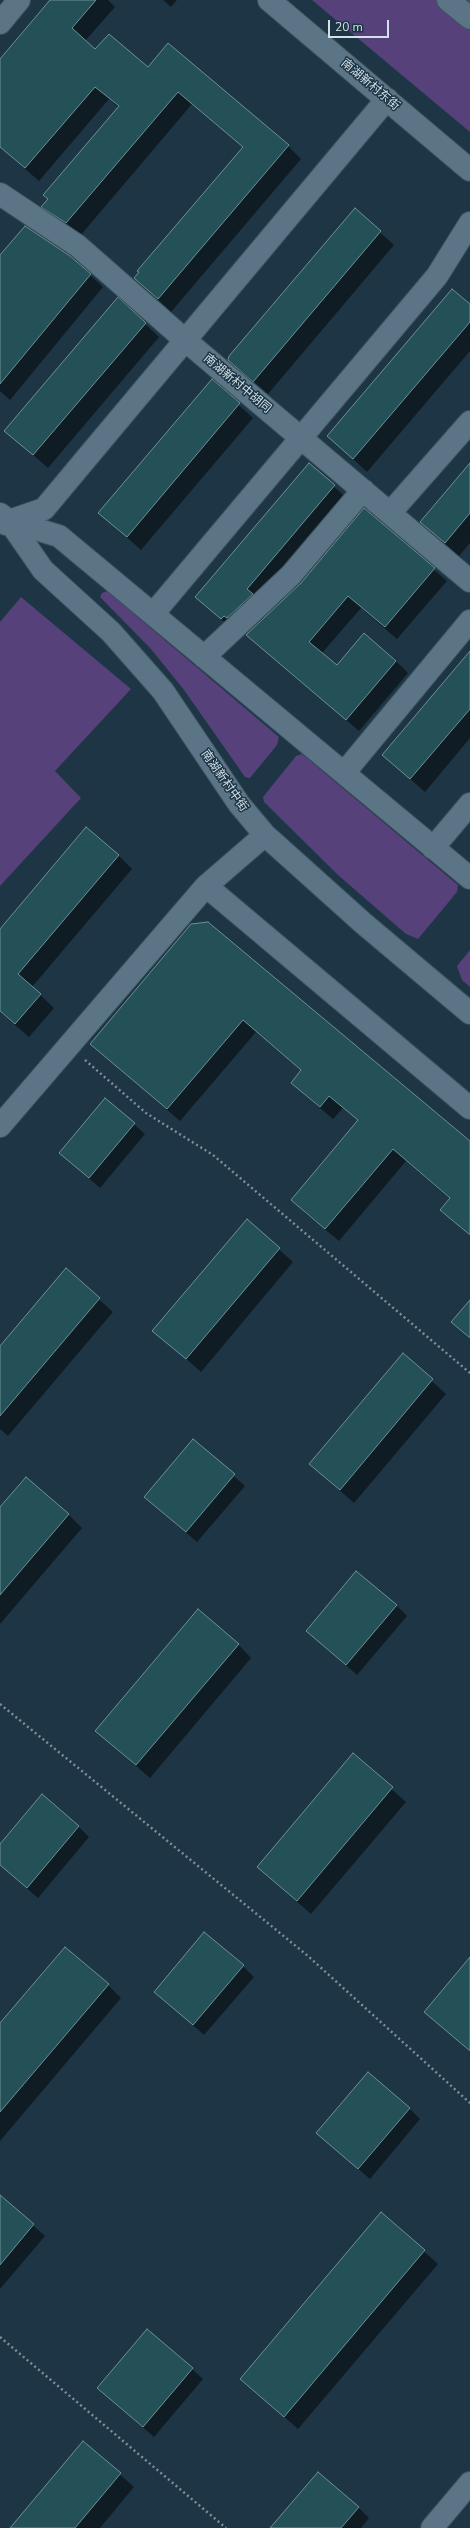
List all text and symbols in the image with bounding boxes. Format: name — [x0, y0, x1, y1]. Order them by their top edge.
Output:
scale bar — [330, 12, 391, 38]
text: 20 m — [335, 19, 363, 35]
street label: 南湖新村东街 — [338, 56, 402, 114]
street label: 南湖新村中胡同 — [200, 351, 274, 417]
street label: 南湖新村中街 — [197, 747, 251, 815]

